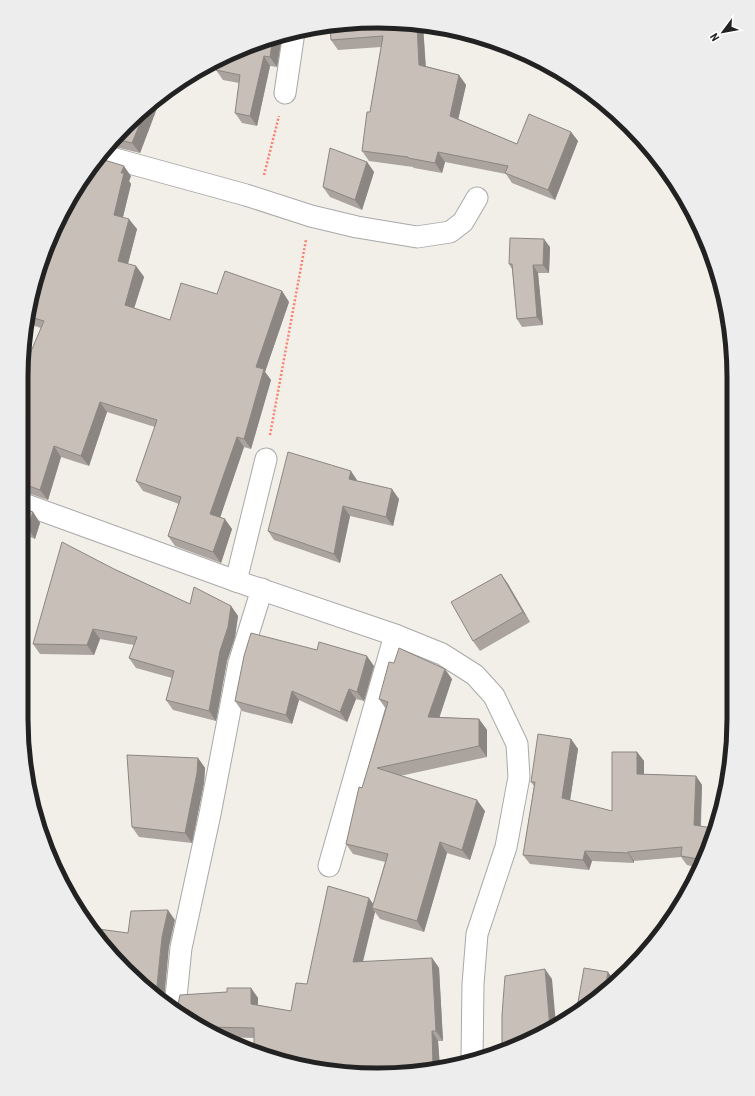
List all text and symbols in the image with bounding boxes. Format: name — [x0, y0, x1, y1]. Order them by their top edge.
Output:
north arrow — [703, 12, 743, 52]
text: N — [708, 31, 722, 43]

